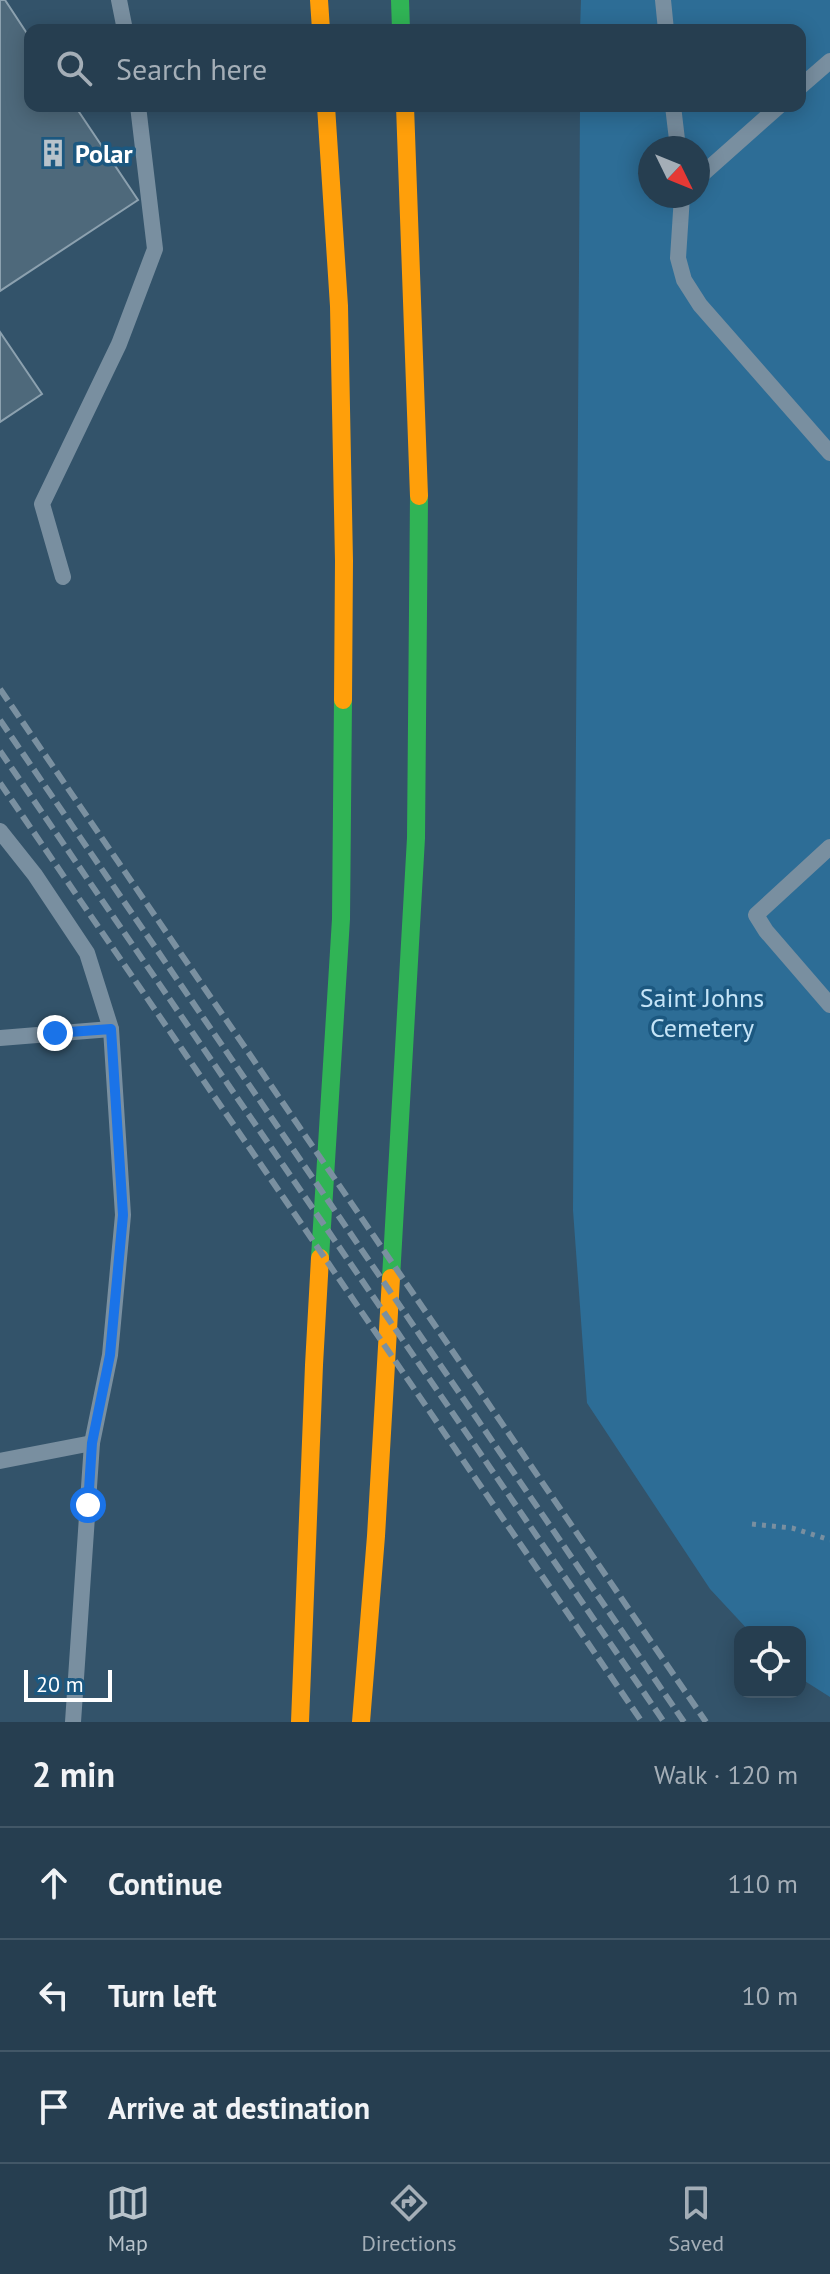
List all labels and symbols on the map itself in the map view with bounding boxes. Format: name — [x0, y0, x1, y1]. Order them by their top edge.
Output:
north arrow — [638, 136, 710, 208]
place label: Polar — [75, 137, 133, 170]
building icon: Polar — [38, 138, 68, 168]
park label: Saint Johns Cemetery — [640, 981, 764, 1044]
route end — [37, 1015, 73, 1051]
route start — [70, 1487, 106, 1523]
scale bar — [24, 1666, 112, 1702]

